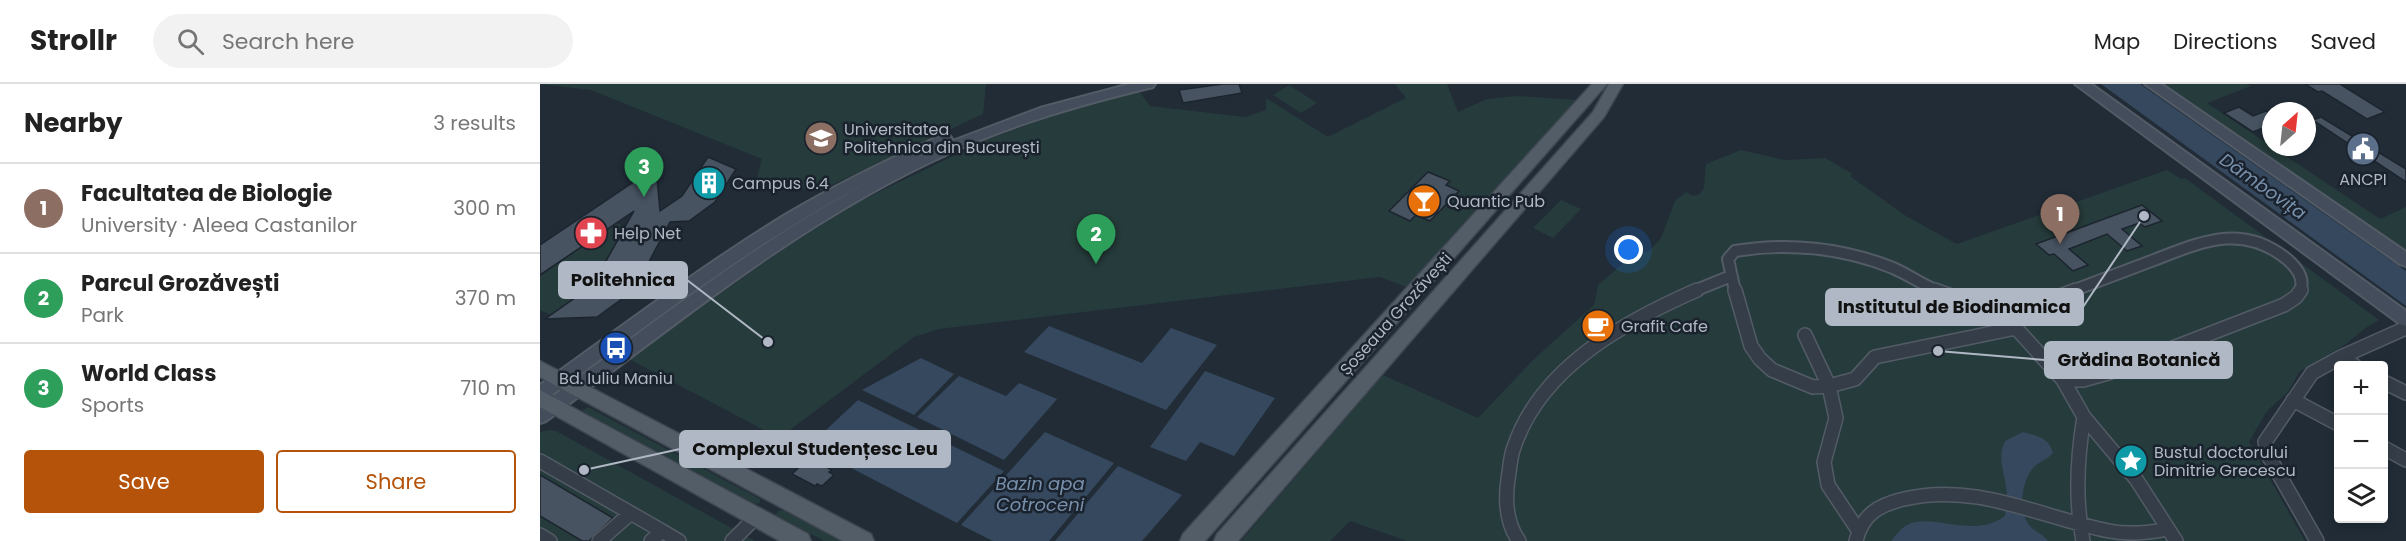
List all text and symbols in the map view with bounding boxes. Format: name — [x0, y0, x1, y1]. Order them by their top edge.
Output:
search box — [153, 14, 573, 68]
text: Strollr — [30, 21, 117, 60]
icon: search — [174, 25, 207, 58]
text: Search here — [222, 26, 354, 57]
text: Map — [2094, 27, 2140, 56]
text: Directions — [2173, 27, 2277, 56]
text: Saved — [2310, 27, 2376, 56]
north arrow — [2262, 102, 2316, 156]
text: Nearby — [24, 105, 122, 141]
text: 3 results — [433, 109, 516, 137]
place label: Universitatea Politehnica din București — [844, 118, 1040, 159]
school or university icon: Universitatea Politehnica din București — [803, 120, 839, 156]
public building icon: ANCPI — [2345, 131, 2381, 167]
pin: 3 — [624, 147, 664, 197]
water label: Dâmbovița — [2215, 147, 2311, 225]
building icon: Campus 6.4 — [691, 165, 727, 201]
place label: ANCPI — [2339, 168, 2387, 191]
place label: Campus 6.4 — [732, 172, 829, 195]
text: Facultatea de Biologie — [81, 178, 332, 209]
bar icon: Quantic Pub — [1406, 183, 1442, 219]
place label: Quantic Pub — [1447, 190, 1545, 213]
text: 1 — [40, 194, 47, 222]
text: 300 m — [453, 194, 516, 222]
pin: 1 — [2040, 194, 2080, 244]
text: University · Aleea Castanilor — [81, 211, 357, 239]
pin: 2 — [1076, 214, 1116, 264]
pharmacy icon: Help Net — [573, 215, 609, 251]
place label: Help Net — [614, 222, 681, 245]
your location — [1614, 235, 1643, 264]
street label: Șoseaua Grozăvești — [1335, 248, 1457, 380]
callout: Politehnica — [559, 262, 687, 298]
text: Politehnica — [571, 267, 675, 292]
text: Parcul Grozăvești — [81, 268, 279, 299]
text: 2 — [38, 284, 49, 312]
text: 370 m — [455, 284, 516, 312]
callout: Institutul de Biodinamica — [1826, 289, 2083, 325]
text: Institutul de Biodinamica — [1837, 294, 2071, 319]
text: Park — [81, 301, 124, 329]
cafe icon: Grafit Cafe — [1580, 308, 1616, 344]
place label: Grafit Cafe — [1621, 315, 1708, 338]
bus stop icon: Bd. Iuliu Maniu — [598, 330, 634, 366]
callout: Grădina Botanică — [2045, 342, 2232, 378]
text: Grădina Botanică — [2058, 347, 2220, 372]
text: World Class — [81, 358, 216, 389]
map controls — [2334, 361, 2388, 523]
button: + — [2334, 361, 2388, 415]
place label: Bd. Iuliu Maniu — [559, 367, 673, 390]
text: 3 — [37, 374, 50, 402]
text: 710 m — [460, 374, 516, 402]
text: Sports — [81, 391, 144, 419]
button: − — [2334, 415, 2388, 469]
callout: Complexul Studențesc Leu — [680, 431, 950, 467]
text: Complexul Studențesc Leu — [692, 436, 938, 461]
place label: Bustul doctorului Dimitrie Grecescu — [2154, 441, 2296, 482]
place icon: Bustul doctorului Dimitrie Grecescu — [2113, 443, 2149, 479]
button: Save — [24, 450, 264, 513]
button: Share — [276, 450, 516, 513]
button: layers — [2334, 469, 2388, 523]
water label: Bazin apa Cotroceni — [995, 471, 1085, 517]

